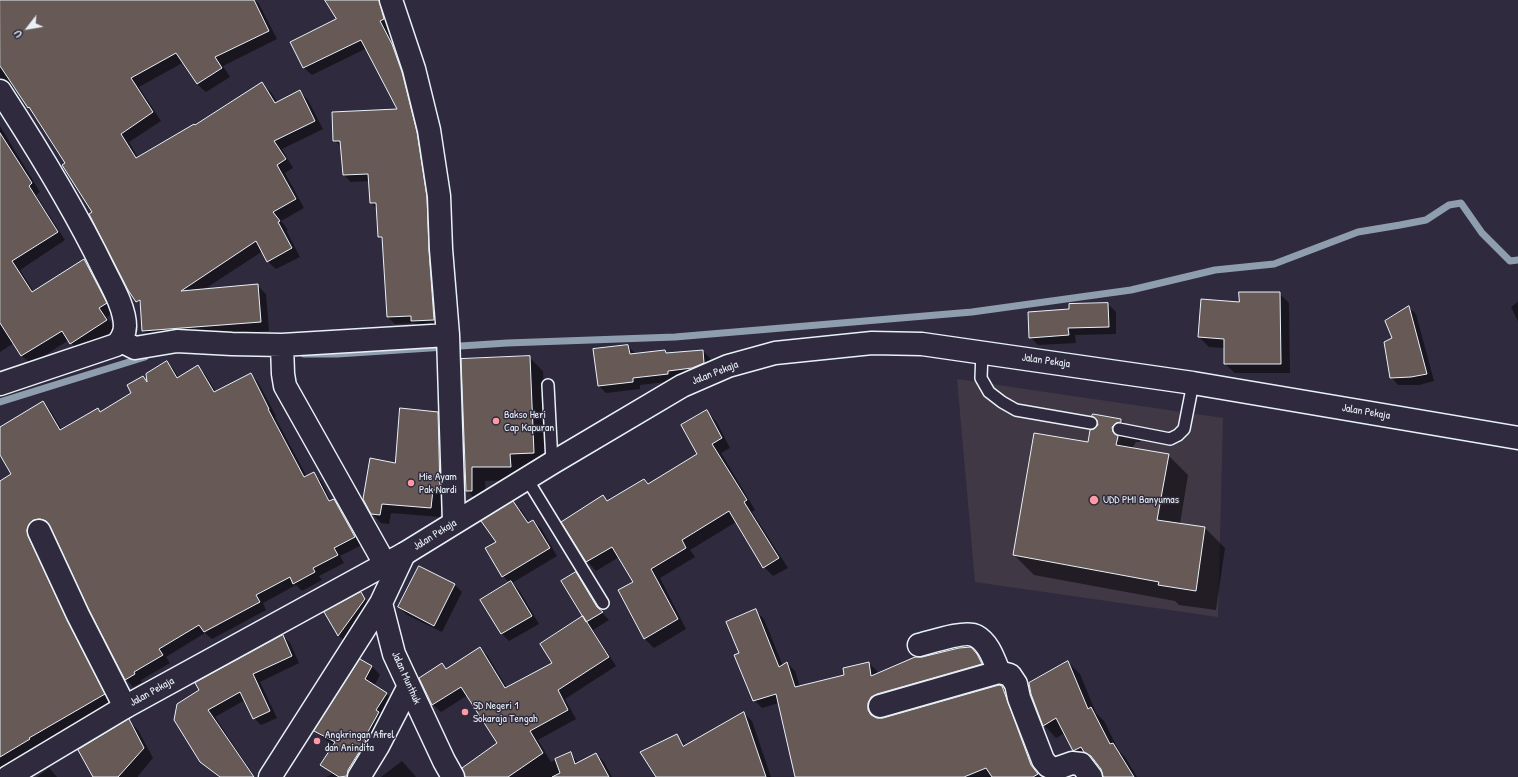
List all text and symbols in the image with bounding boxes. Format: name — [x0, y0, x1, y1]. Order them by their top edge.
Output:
north arrow — [8, 8, 48, 48]
text: U — [10, 28, 25, 40]
street label: Jalan Pekaja — [1021, 351, 1071, 371]
street label: Jalan Pekaja — [690, 358, 740, 388]
street label: Jalan Pekaja — [1341, 401, 1391, 423]
place label: Bakso Heri Cap Kapuran — [504, 408, 554, 434]
marker: Bakso Heri Cap Kapuran — [491, 416, 501, 426]
place label: Mie Ayam Pak Nardi — [419, 470, 457, 496]
marker: Mie Ayam Pak Nardi — [406, 478, 416, 488]
place label: UDD PMI Banyumas — [1103, 493, 1179, 507]
marker: UDD PMI Banyumas — [1088, 494, 1100, 506]
street label: Jalan Pekaja — [411, 517, 459, 553]
street label: Jalan Munthuk — [388, 650, 424, 706]
street label: Jalan Pekaja — [128, 674, 176, 710]
place label: SD Negeri 1 Sokaraja Tengah — [473, 699, 538, 725]
marker: SD Negeri 1 Sokaraja Tengah — [460, 707, 470, 717]
place label: Angkringan Afirel dan Anindita — [325, 728, 394, 754]
marker: Angkringan Afirel dan Anindita — [312, 736, 322, 746]

